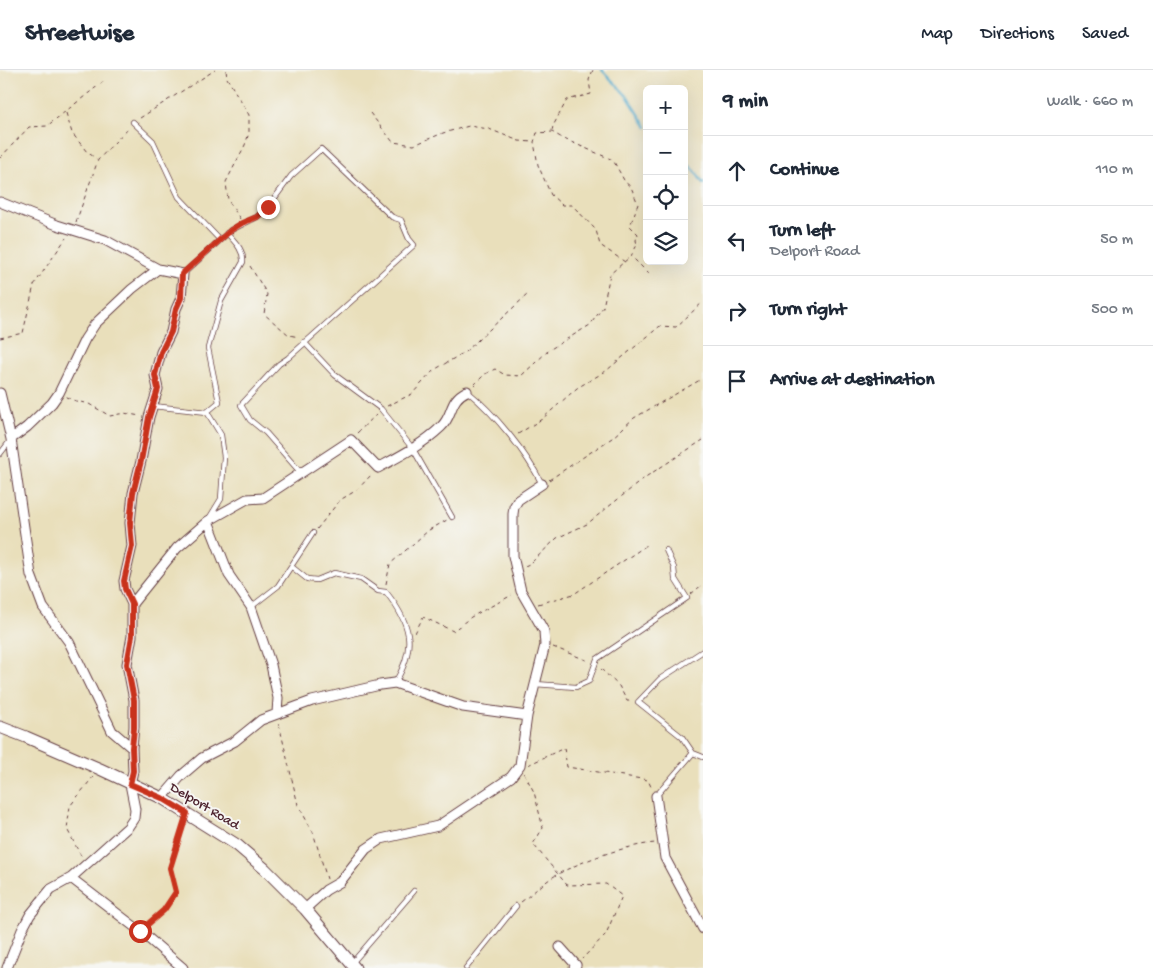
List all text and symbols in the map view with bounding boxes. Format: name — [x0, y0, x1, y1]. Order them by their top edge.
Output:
text: Streetwise — [25, 20, 134, 49]
text: Map — [921, 24, 953, 45]
text: Directions — [981, 24, 1054, 45]
text: Saved — [1082, 24, 1128, 45]
map controls — [643, 85, 688, 265]
button: + — [643, 85, 688, 130]
text: 9 min — [723, 90, 768, 115]
text: Walk · 660 m — [1047, 93, 1133, 112]
button: − — [643, 130, 688, 175]
icon: ahead — [723, 157, 751, 185]
text: Continue — [770, 159, 839, 182]
text: 110 m — [1096, 161, 1133, 180]
button: locate — [643, 175, 688, 220]
route end — [257, 196, 280, 219]
button: layers — [643, 220, 688, 265]
text: Turn left — [770, 220, 834, 243]
icon: left — [723, 227, 751, 255]
text: 50 m — [1100, 231, 1133, 250]
text: Delport Road — [770, 243, 859, 262]
icon: right — [723, 297, 751, 325]
text: Turn right — [770, 299, 846, 322]
text: 500 m — [1091, 301, 1133, 320]
icon: arrive — [723, 367, 751, 395]
text: Arrive at destination — [770, 369, 934, 392]
street label: Delport Road — [165, 779, 243, 835]
route start — [129, 920, 152, 943]

